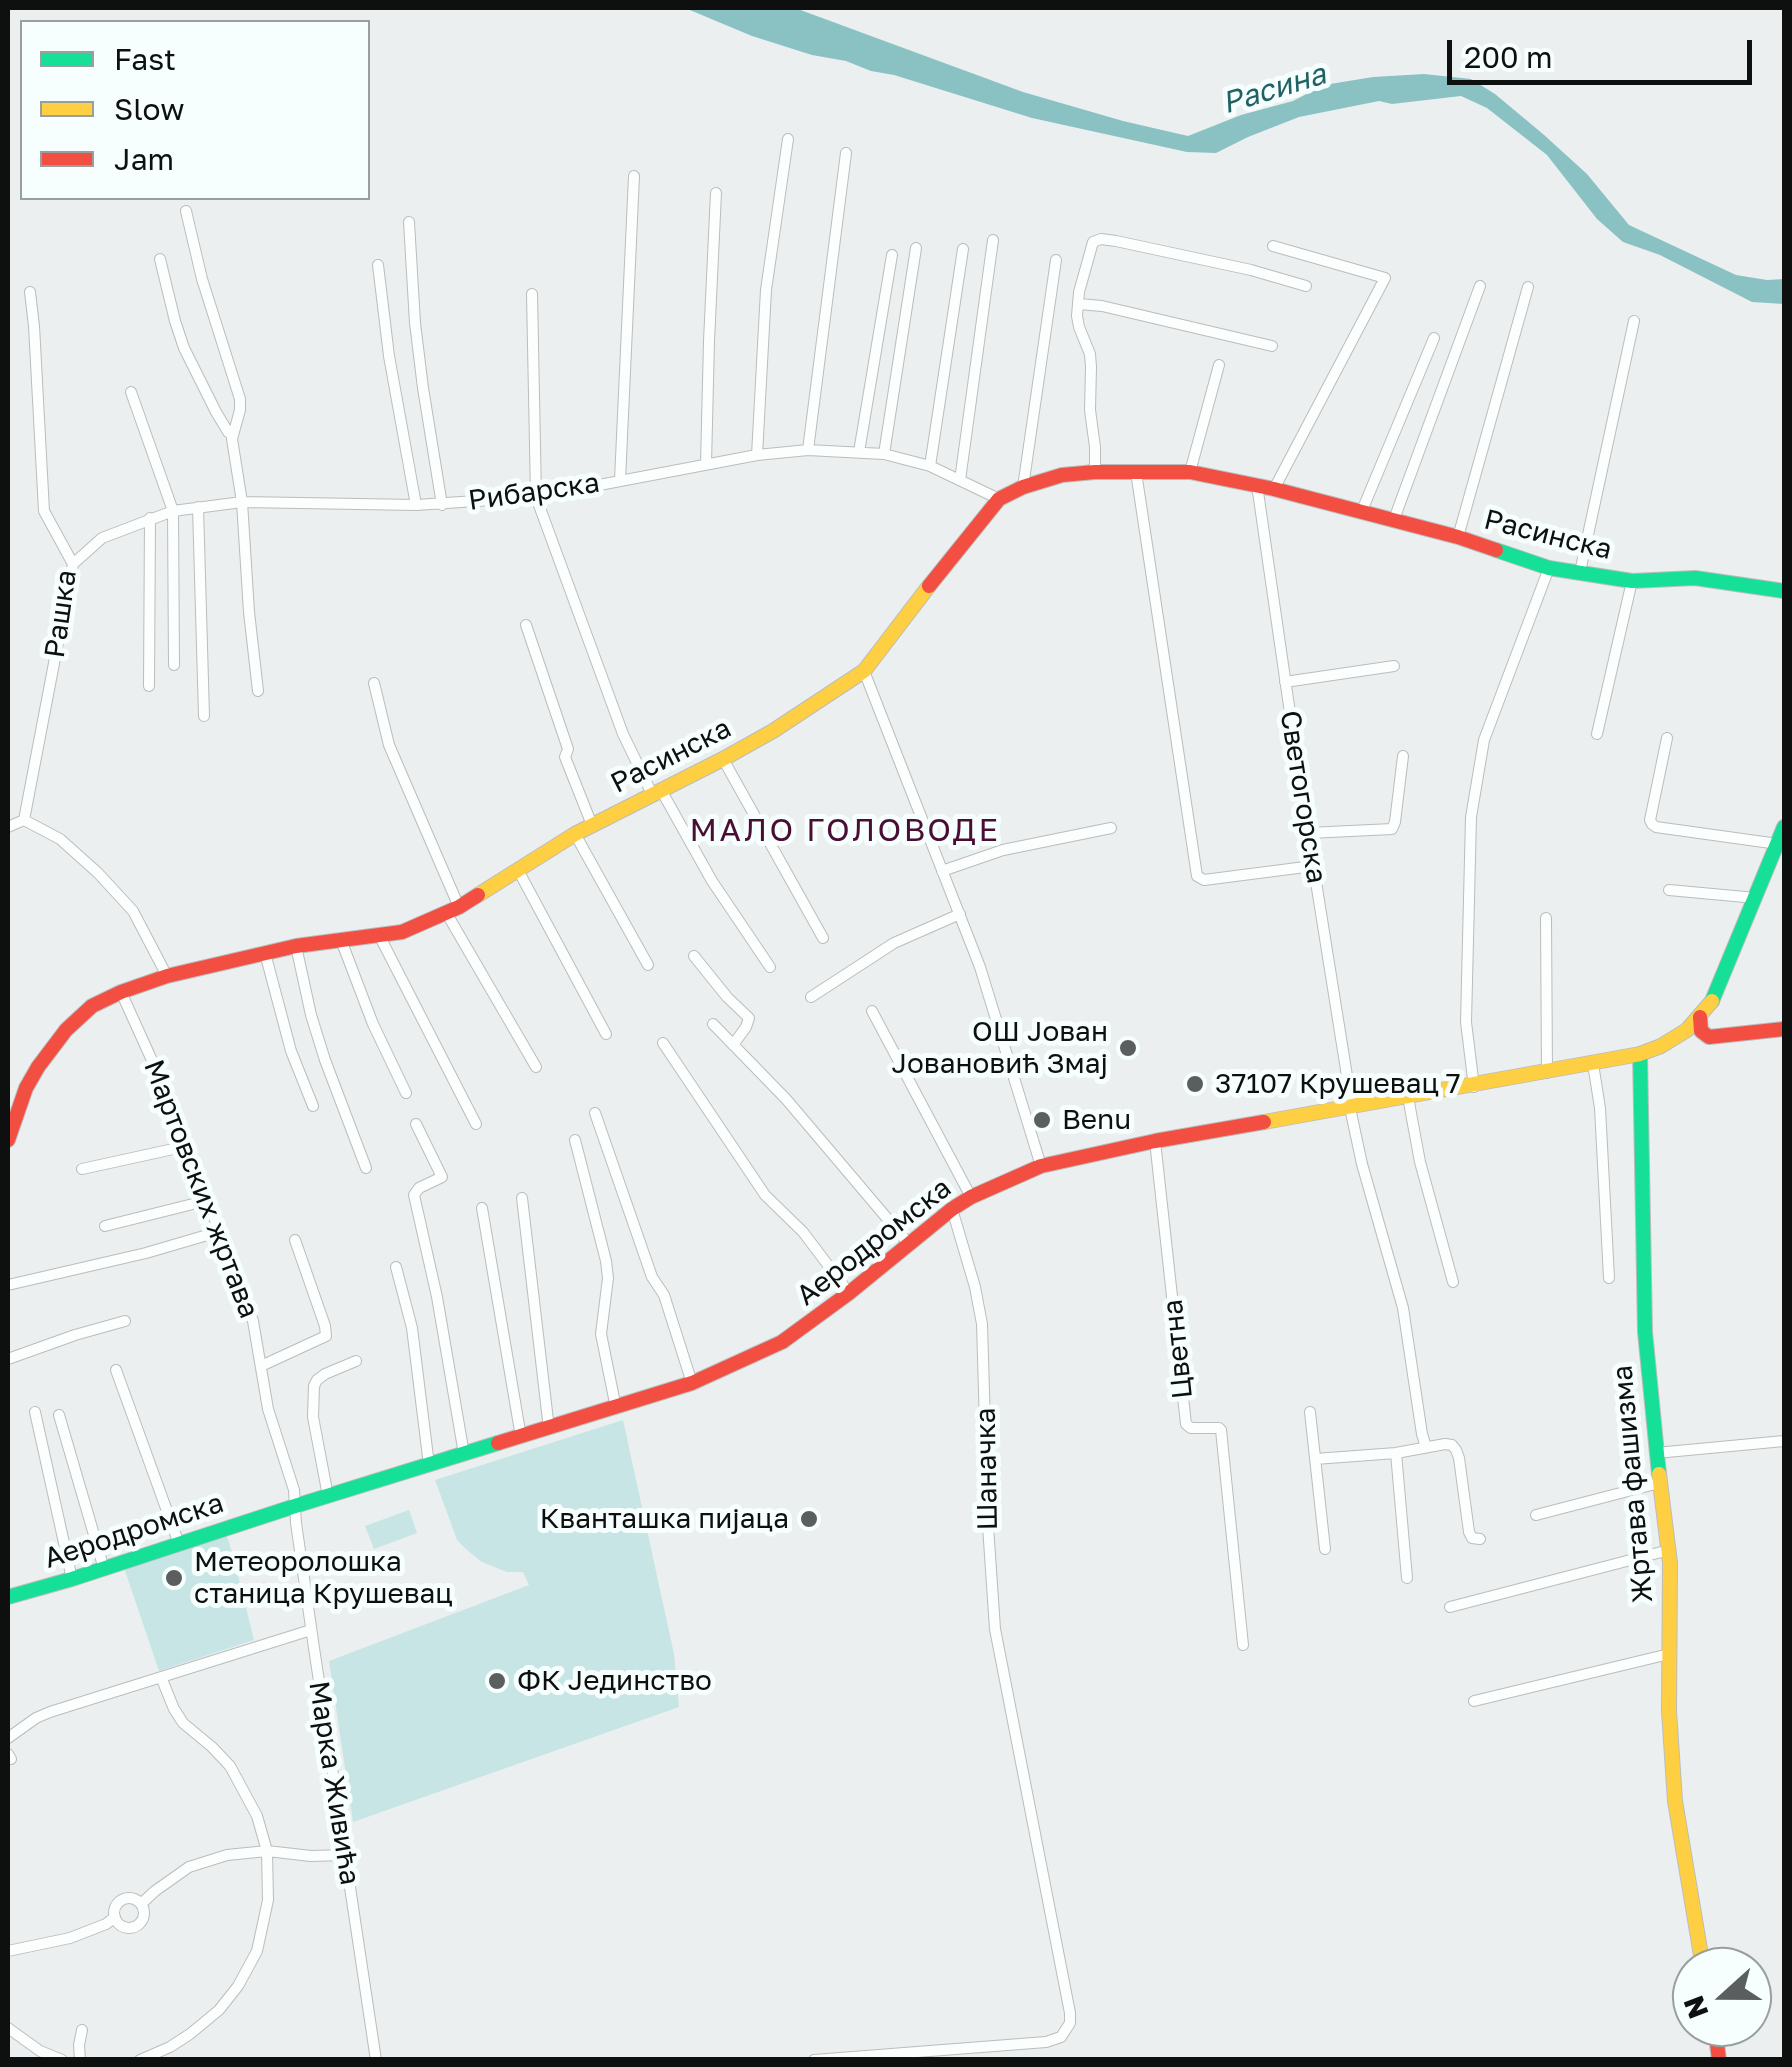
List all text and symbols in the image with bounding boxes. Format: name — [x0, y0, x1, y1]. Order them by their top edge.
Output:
legend — [20, 20, 370, 200]
scale bar — [1452, 20, 1757, 82]
text: 200 m — [1464, 39, 1553, 75]
text: Fast — [114, 41, 176, 77]
water label: Расина — [1218, 56, 1330, 122]
text: Slow — [114, 91, 185, 127]
text: Jam — [114, 141, 174, 177]
street label: Рибарска — [466, 466, 602, 518]
street label: Расинска — [1481, 503, 1615, 567]
street label: Рашка — [38, 568, 84, 660]
street label: Светогорска — [1273, 708, 1333, 886]
street label: Расинска — [605, 711, 737, 801]
district label: МАЛО ГОЛОВОДЕ — [690, 812, 1000, 850]
place label: ОШ Јован Јовановић Змај — [891, 1015, 1108, 1081]
marker: ОШ Јован Јовановић Змај — [1117, 1037, 1139, 1059]
street label: Мартовских жртава — [136, 1055, 266, 1323]
place label: 37107 Крушевац 7 — [1215, 1067, 1461, 1101]
marker: 37107 Крушевац 7 — [1184, 1073, 1206, 1095]
place label: Benu — [1062, 1103, 1131, 1137]
marker: Benu — [1031, 1109, 1053, 1131]
street label: Аеродромска — [790, 1171, 958, 1313]
street label: Цветна — [1156, 1298, 1200, 1400]
street label: Жртава фашизма — [1606, 1364, 1660, 1604]
street label: Шаначка — [969, 1407, 1005, 1531]
street label: Аеродромска — [40, 1486, 228, 1576]
place label: Кванташка пијаца — [540, 1502, 789, 1536]
marker: Кванташка пијаца — [798, 1508, 820, 1530]
place label: Метеоролошка станица Крушевац — [194, 1545, 453, 1611]
marker: Метеоролошка станица Крушевац — [163, 1567, 185, 1589]
place label: ФК Јединство — [517, 1664, 712, 1698]
marker: ФК Јединство — [486, 1670, 508, 1692]
street label: Марка Живића — [301, 1679, 367, 1887]
north arrow — [1672, 1947, 1772, 2047]
text: N — [1676, 1991, 1715, 2023]

